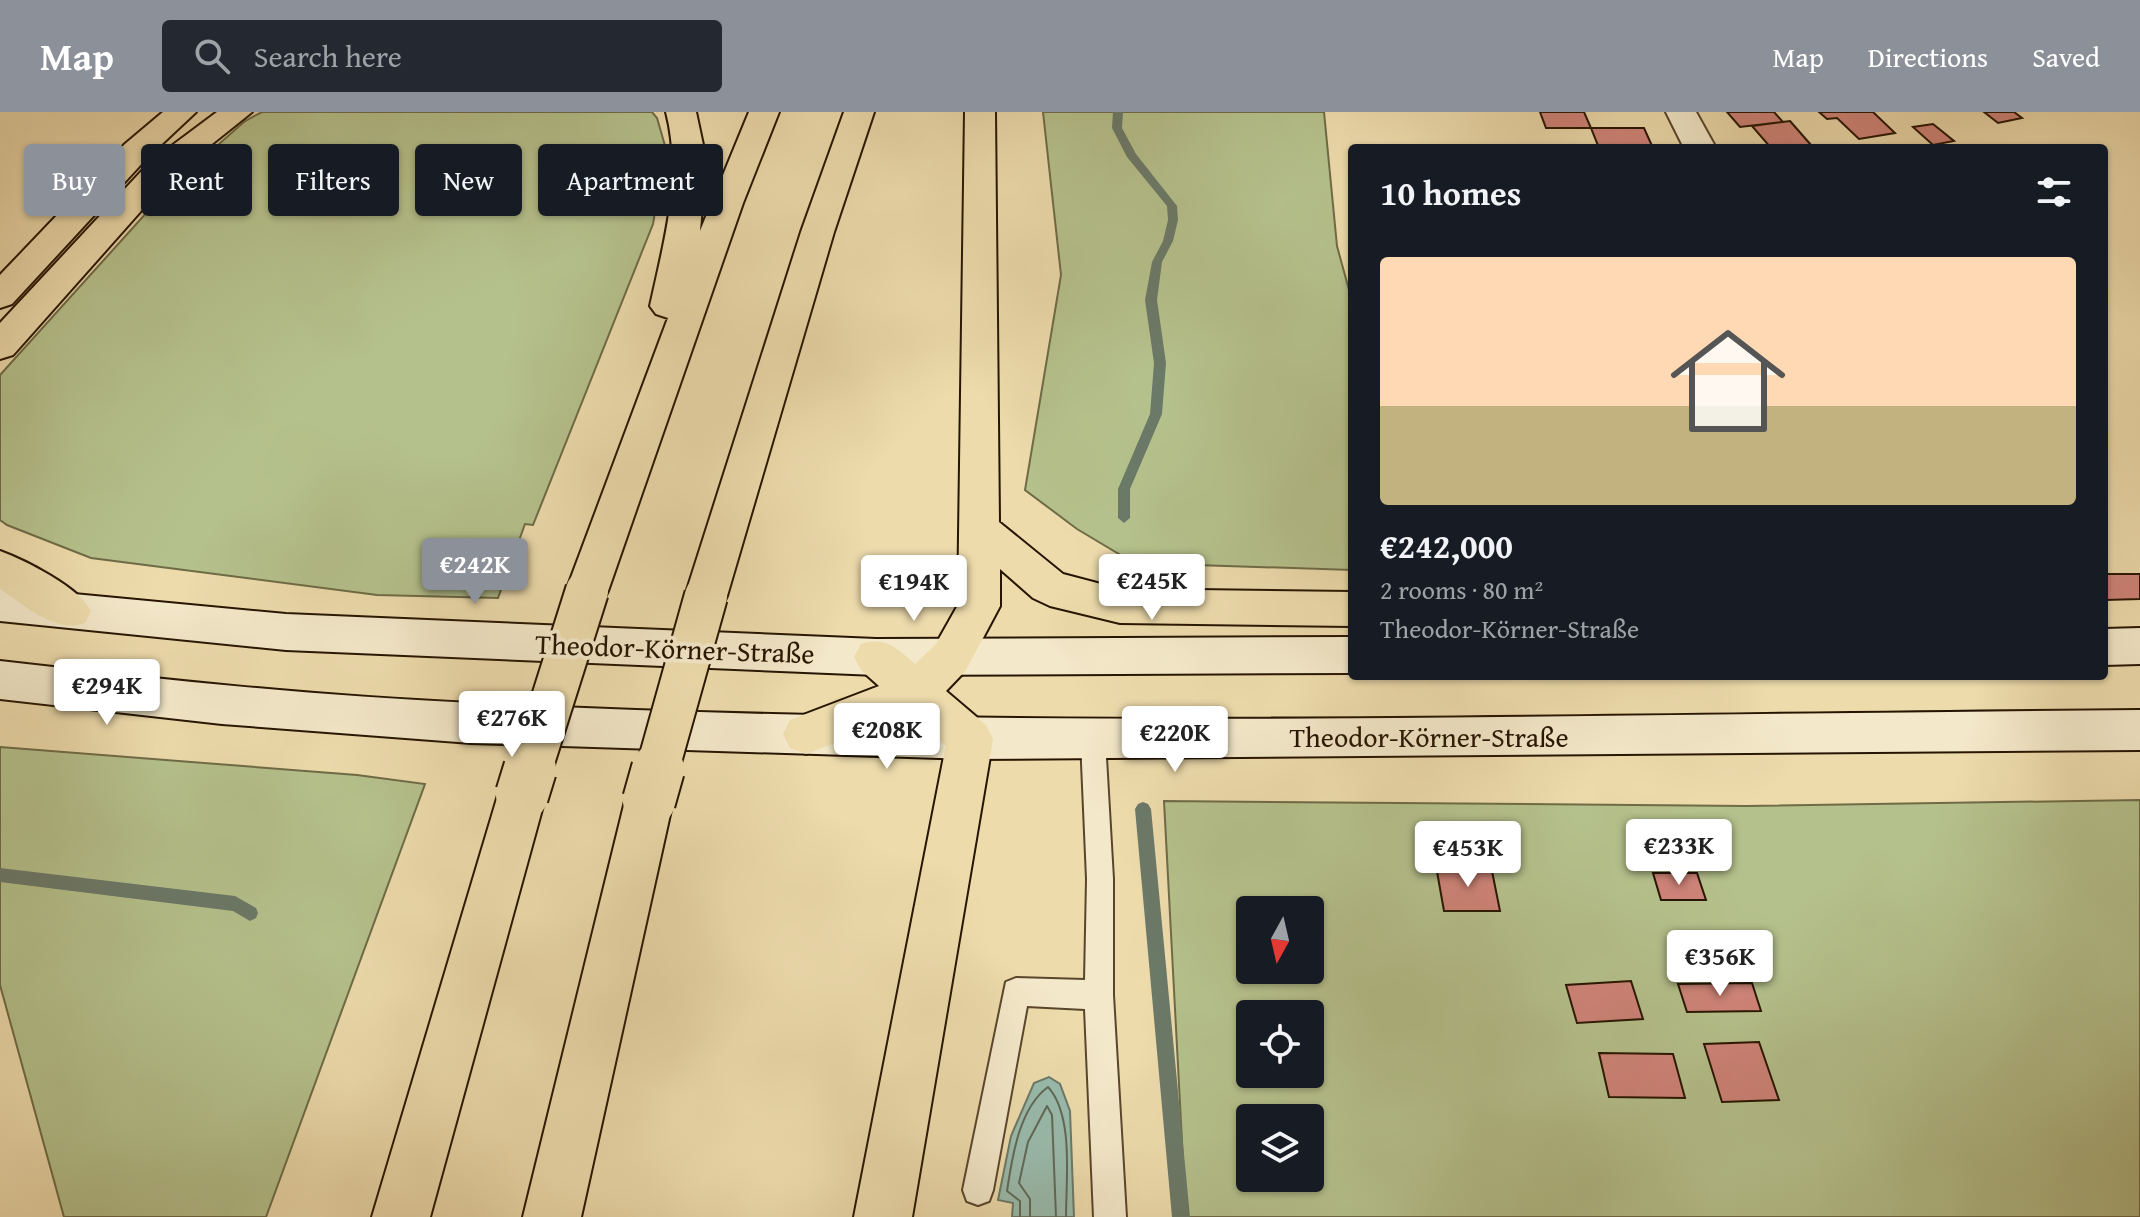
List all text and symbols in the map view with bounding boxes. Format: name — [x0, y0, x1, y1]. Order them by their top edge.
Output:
search box — [162, 20, 722, 92]
text: Map — [40, 28, 114, 84]
icon: search — [190, 34, 234, 78]
text: Search here — [254, 34, 402, 78]
text: Map — [1772, 36, 1824, 77]
text: Directions — [1868, 36, 1988, 77]
text: Saved — [2032, 36, 2100, 77]
chip: Buy — [24, 144, 125, 216]
chip: Rent — [141, 144, 252, 216]
chip: Filters — [268, 144, 399, 216]
chip: New — [415, 144, 522, 216]
chip: Apartment — [538, 144, 723, 216]
text: 10 homes — [1380, 168, 1521, 217]
icon: filters — [2032, 170, 2076, 214]
icon: home — [1656, 309, 1800, 453]
text: €242,000 — [1380, 521, 1513, 570]
pin: €242K — [419, 538, 531, 606]
text: €242K — [440, 544, 510, 583]
pin: €245K — [1096, 554, 1208, 622]
pin: €194K — [858, 555, 970, 623]
text: €245K — [1117, 560, 1187, 599]
text: €194K — [879, 561, 949, 600]
text: 2 rooms · 80 m² — [1380, 570, 1543, 609]
text: Theodor-Körner-Straße — [1380, 609, 1639, 648]
street label: Theodor-Körner-Straße — [535, 623, 815, 673]
pin: €294K — [51, 659, 163, 727]
text: €294K — [72, 665, 142, 704]
pin: €276K — [456, 691, 568, 759]
text: €276K — [477, 697, 547, 736]
pin: €208K — [831, 703, 943, 771]
pin: €220K — [1119, 706, 1231, 774]
text: €208K — [852, 709, 922, 748]
text: €220K — [1140, 712, 1210, 751]
street label: Theodor-Körner-Straße — [1289, 716, 1569, 757]
pin: €233K — [1623, 819, 1735, 887]
pin: €453K — [1412, 821, 1524, 889]
text: €233K — [1644, 825, 1714, 864]
text: €453K — [1433, 827, 1503, 866]
north arrow — [1236, 896, 1324, 984]
map controls — [1236, 896, 1324, 1192]
pin: €356K — [1664, 930, 1776, 998]
text: €356K — [1685, 936, 1755, 975]
button: locate — [1236, 1000, 1324, 1088]
button: layers — [1236, 1104, 1324, 1192]

